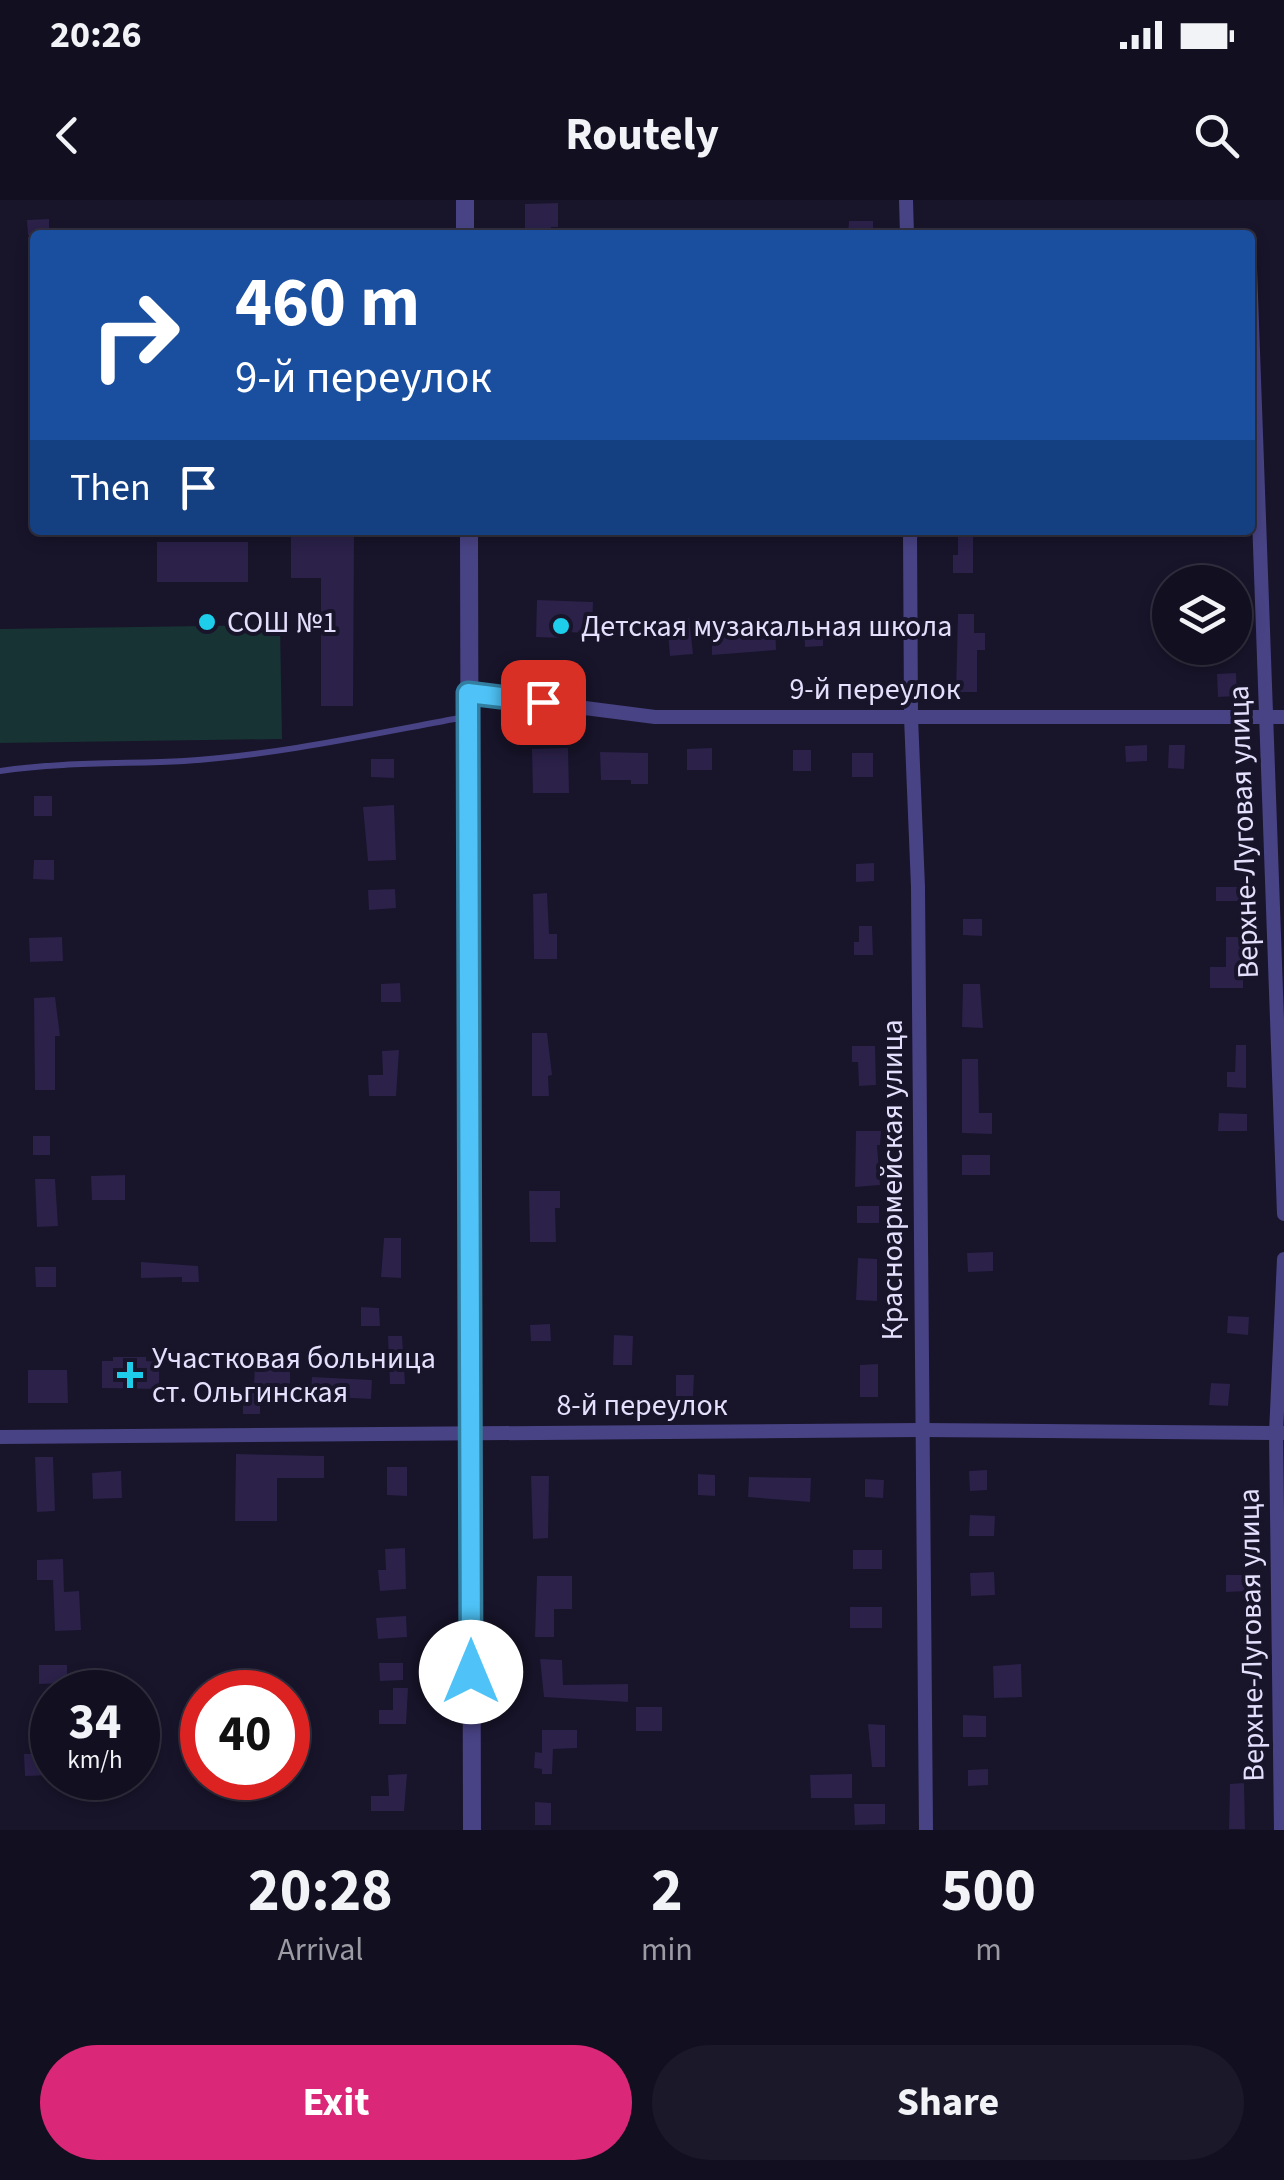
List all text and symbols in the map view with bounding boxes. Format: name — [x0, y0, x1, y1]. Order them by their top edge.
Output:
text: 20:26 — [50, 8, 142, 62]
text: Routely — [565, 103, 719, 167]
icon: back — [40, 108, 95, 163]
icon: search — [1189, 108, 1244, 163]
text: 460 m — [235, 253, 420, 353]
icon: right — [70, 270, 200, 400]
text: 9-й переулок — [235, 346, 492, 410]
icon: arrive — [171, 460, 226, 515]
text: Then — [70, 461, 151, 515]
map controls — [1152, 565, 1252, 665]
button: layers — [1152, 565, 1252, 665]
place label: СОШ №1 — [227, 601, 337, 644]
place label: Детская музакальная школа — [581, 605, 952, 648]
marker: СОШ №1 — [196, 611, 218, 633]
marker: Детская музакальная школа — [550, 615, 572, 637]
pin — [501, 660, 586, 745]
street label: 9-й переулок — [789, 668, 961, 711]
icon: arrive — [516, 675, 571, 730]
street label: Верхне-Луговая улица — [1217, 685, 1270, 979]
street label: Красноармейская улица — [871, 1019, 914, 1341]
place label: Участковая больница ст. Ольгинская — [152, 1337, 436, 1414]
marker: Участковая больница ст. Ольгинская — [117, 1362, 143, 1388]
street label: 8-й переулок — [556, 1384, 728, 1427]
street label: Верхне-Луговая улица — [1227, 1488, 1276, 1782]
position arrow — [419, 1620, 523, 1724]
speed limit sign: 40 — [180, 1670, 310, 1800]
text: 34 — [69, 1687, 121, 1758]
text: km/h — [67, 1742, 123, 1778]
text: 20:28 — [248, 1849, 393, 1934]
text: 2 — [651, 1849, 683, 1934]
text: 500 — [941, 1849, 1036, 1934]
text: Arrival — [277, 1927, 363, 1973]
text: min — [641, 1927, 693, 1973]
text: m — [975, 1927, 1002, 1973]
button: Exit — [40, 2045, 632, 2160]
button: Share — [652, 2045, 1244, 2160]

